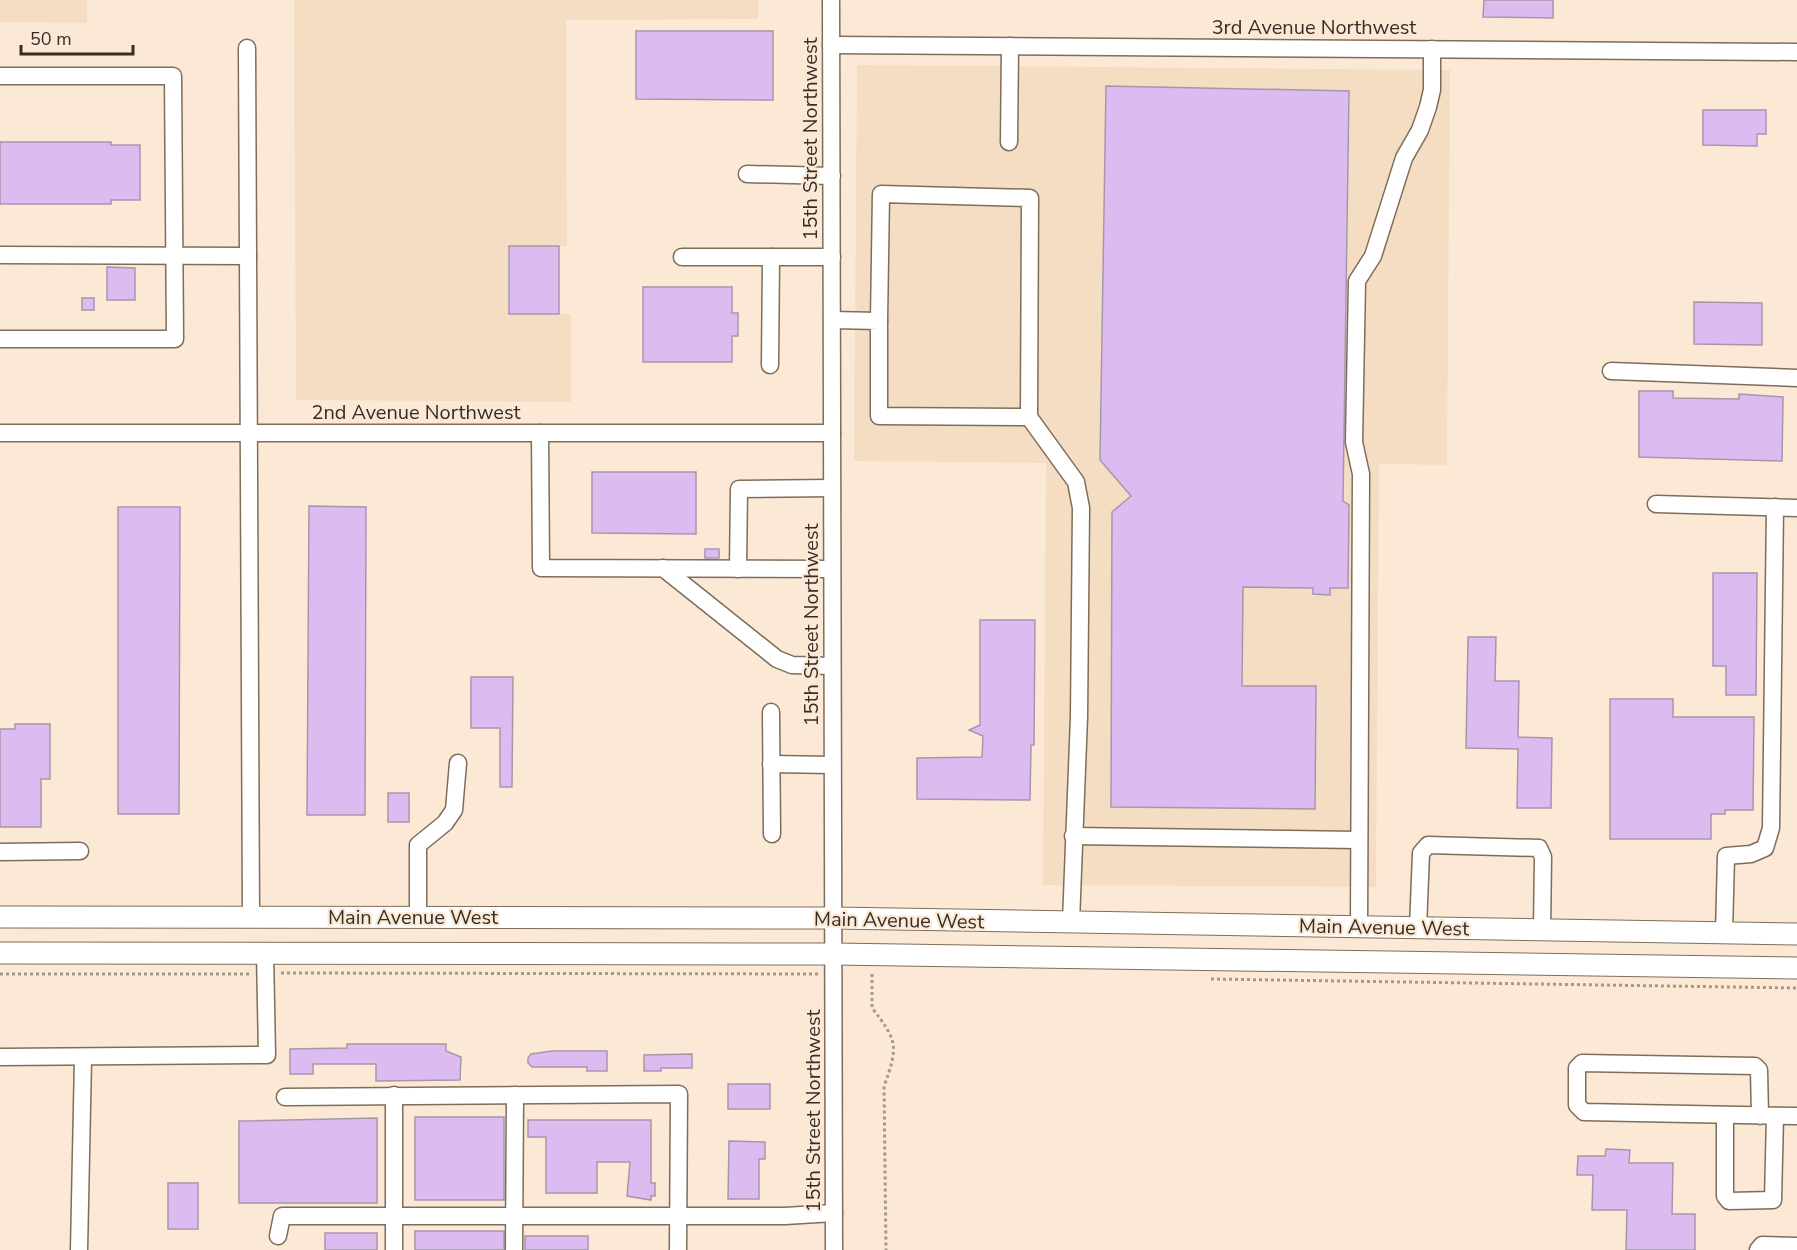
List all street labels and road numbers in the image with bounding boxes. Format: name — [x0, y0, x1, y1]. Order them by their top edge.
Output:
street label: 3rd Avenue Northwest — [1212, 14, 1417, 41]
street label: 15th Street Northwest — [797, 37, 824, 240]
street label: 2nd Avenue Northwest — [311, 399, 522, 426]
street label: 15th Street Northwest — [798, 523, 825, 726]
street label: Main Avenue West — [328, 904, 499, 931]
street label: Main Avenue West — [814, 906, 985, 935]
street label: Main Avenue West — [1299, 913, 1470, 942]
street label: 15th Street Northwest — [800, 1009, 827, 1212]

